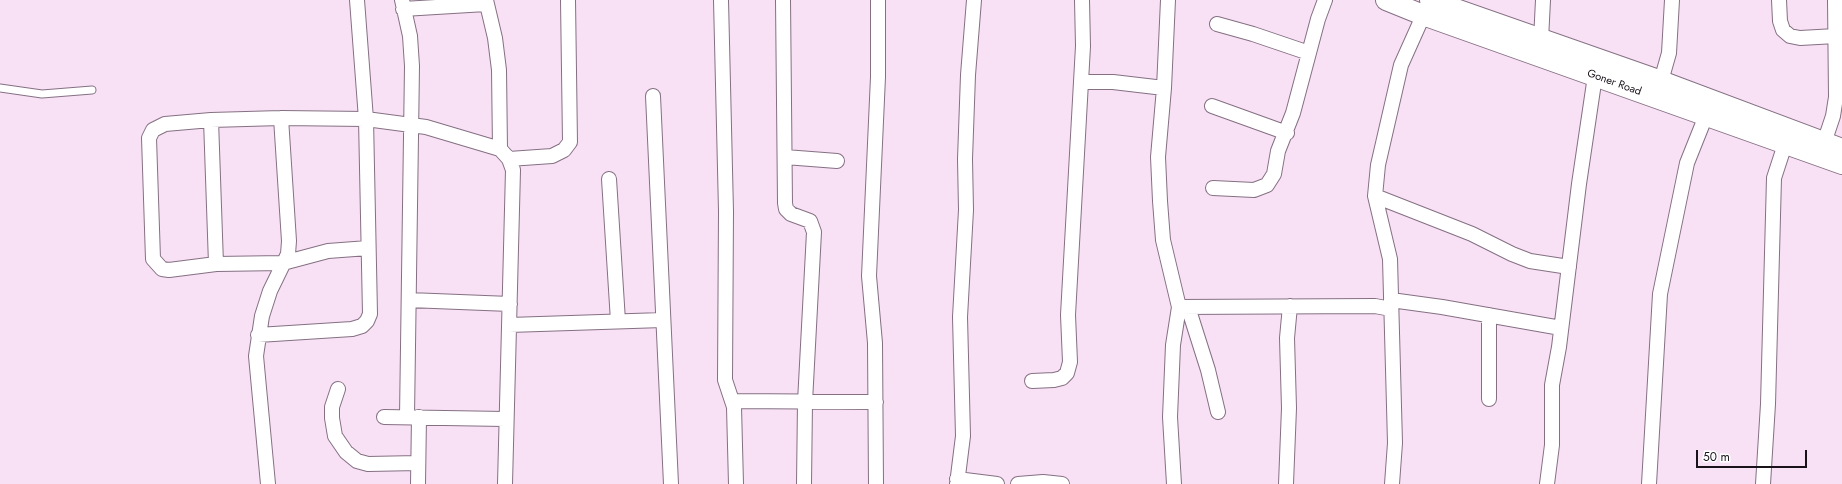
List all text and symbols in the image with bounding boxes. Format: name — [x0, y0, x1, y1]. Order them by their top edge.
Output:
street label: Goner Road — [1585, 67, 1643, 99]
scale bar — [1698, 442, 1809, 468]
text: 50 m — [1703, 448, 1730, 466]

